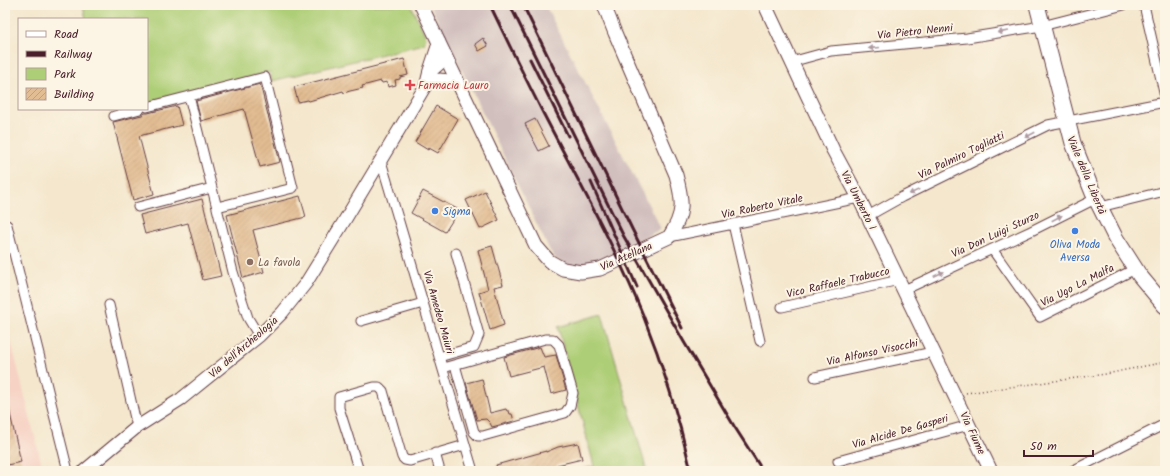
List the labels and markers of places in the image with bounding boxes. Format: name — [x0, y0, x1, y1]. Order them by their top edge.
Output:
place label: Farmacia Lauro — [418, 77, 489, 95]
marker: Farmacia Lauro — [405, 80, 415, 90]
place label: Sigma — [443, 203, 471, 221]
marker: Sigma — [430, 206, 440, 216]
marker: Oliva Moda Aversa — [1070, 226, 1080, 236]
place label: Oliva Moda Aversa — [1050, 236, 1100, 267]
place label: La favola — [258, 254, 300, 272]
marker: La favola — [245, 257, 255, 267]

